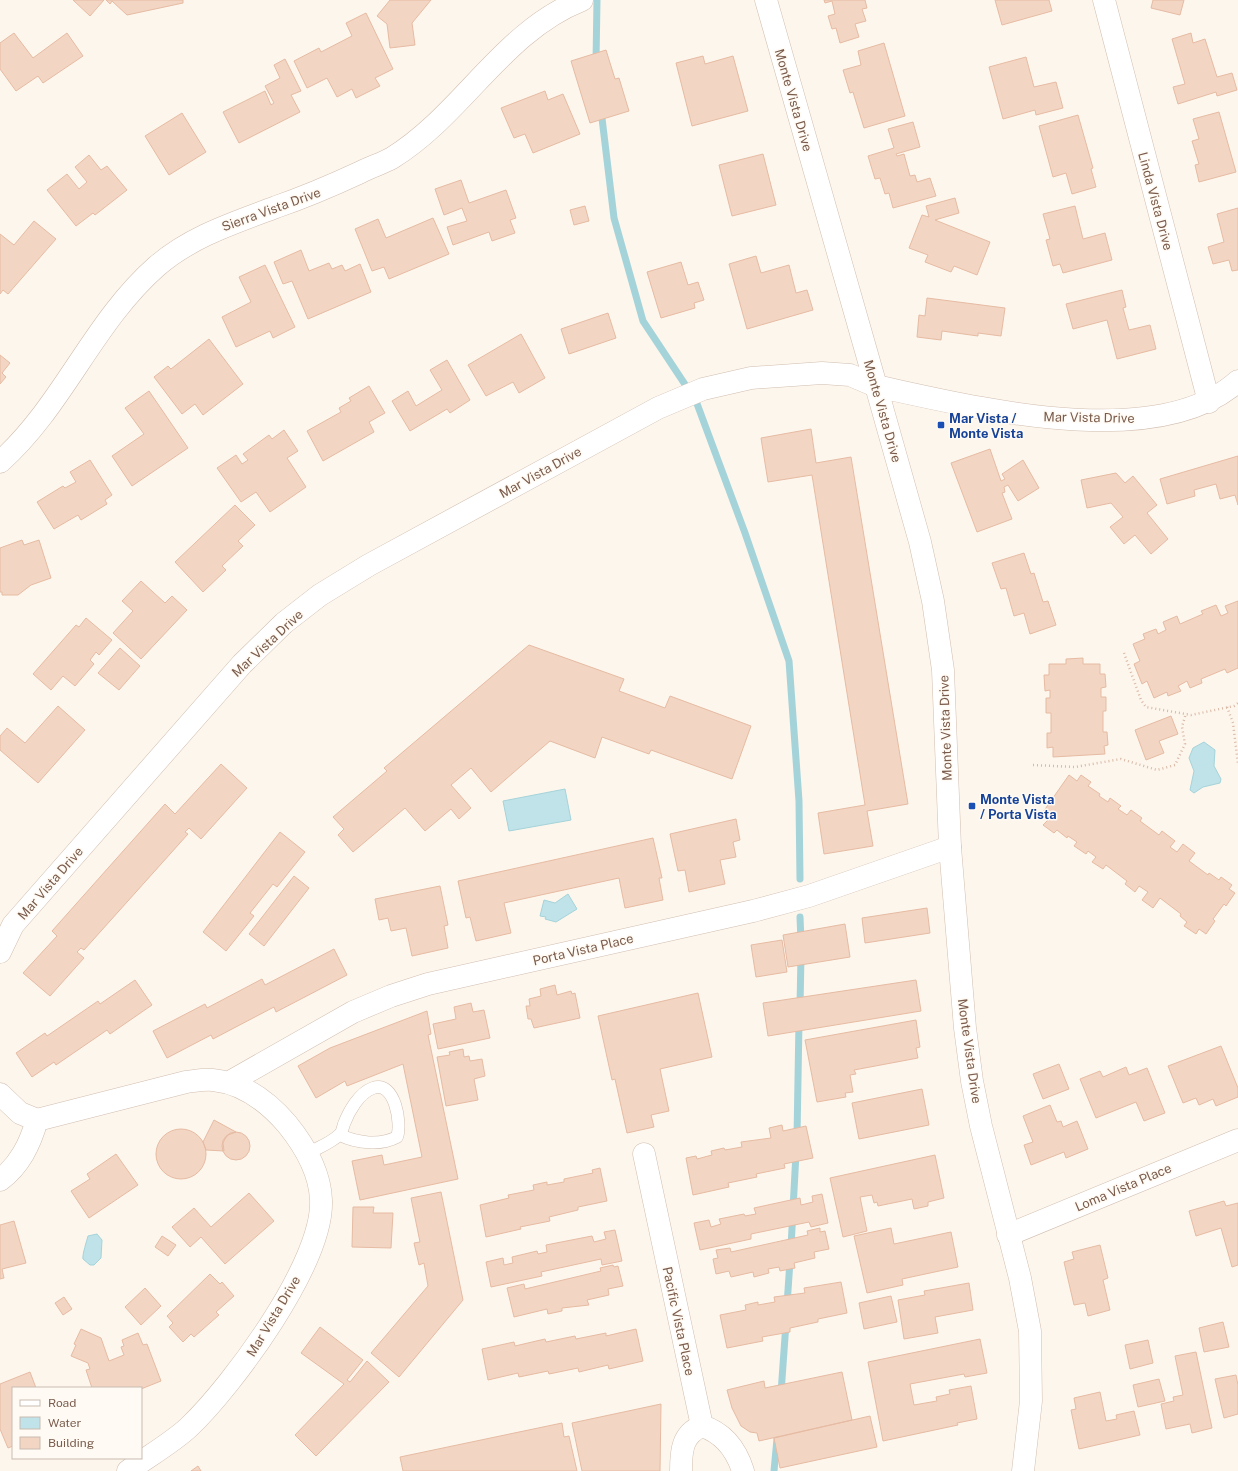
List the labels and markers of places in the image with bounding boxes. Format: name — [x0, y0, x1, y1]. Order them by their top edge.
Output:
place label: Mar Vista / Monte Vista — [949, 411, 1023, 441]
marker: Mar Vista / Monte Vista — [936, 420, 946, 430]
place label: Monte Vista / Porta Vista — [980, 792, 1057, 822]
marker: Monte Vista / Porta Vista — [967, 801, 977, 811]

